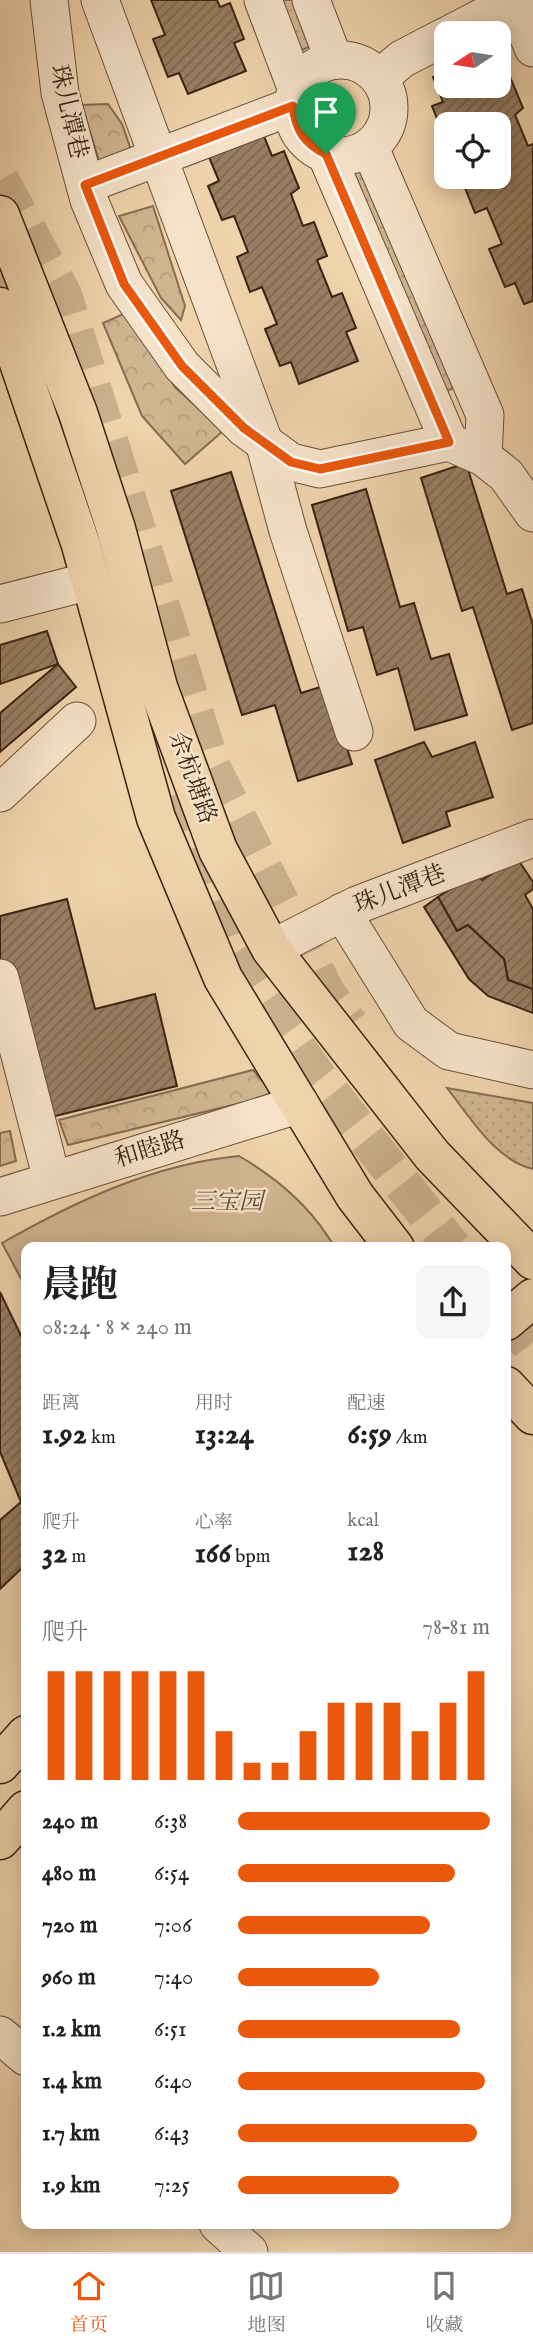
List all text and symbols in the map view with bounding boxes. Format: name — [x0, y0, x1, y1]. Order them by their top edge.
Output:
north arrow — [434, 21, 511, 98]
map controls — [434, 21, 511, 189]
street label: 珠儿潭巷 — [42, 62, 94, 162]
pin — [296, 82, 356, 154]
icon: arrive — [307, 93, 345, 131]
button: locate — [434, 112, 511, 189]
street label: 余杭塘路 — [161, 728, 223, 828]
street label: 珠儿潭巷 — [350, 858, 450, 922]
street label: 和睦路 — [111, 1125, 189, 1175]
park label: 三宝园 — [191, 1187, 267, 1218]
text: 晨跑 — [42, 1263, 118, 1311]
button: share — [416, 1265, 490, 1339]
text: 08:24 · 8 × 240 m — [42, 1313, 192, 1342]
text: 距离 — [42, 1392, 80, 1416]
text: 用时 — [195, 1392, 233, 1416]
text: 配速 — [347, 1392, 385, 1416]
text: 1.92 — [42, 1416, 87, 1454]
text: 13:24 — [195, 1416, 254, 1454]
text: 6:59 — [347, 1416, 392, 1454]
text: km — [87, 1426, 116, 1450]
text: /km — [392, 1426, 427, 1450]
text: kcal — [347, 1509, 379, 1533]
text: 爬升 — [42, 1511, 80, 1535]
text: 心率 — [195, 1511, 233, 1535]
text: 128 — [347, 1533, 384, 1571]
text: 32 — [42, 1535, 67, 1573]
text: 166 — [195, 1535, 231, 1573]
text: m — [67, 1545, 86, 1569]
text: bpm — [231, 1545, 270, 1569]
text: 78–81 m — [422, 1613, 490, 1642]
text: 爬升 — [42, 1618, 88, 1647]
text: 240 m — [42, 1807, 98, 1836]
text: 6:38 — [154, 1807, 187, 1836]
text: 480 m — [42, 1859, 96, 1888]
text: 6:54 — [154, 1859, 189, 1888]
text: 720 m — [42, 1911, 98, 1940]
text: 7:06 — [154, 1911, 192, 1940]
text: 960 m — [42, 1963, 96, 1992]
text: 7:40 — [154, 1963, 193, 1992]
text: 1.2 km — [42, 2015, 101, 2044]
text: 6:51 — [154, 2015, 187, 2044]
text: 1.4 km — [42, 2067, 102, 2096]
text: 6:40 — [154, 2067, 192, 2096]
text: 1.7 km — [42, 2119, 100, 2148]
text: 6:43 — [154, 2119, 190, 2148]
text: 1.9 km — [42, 2171, 101, 2200]
text: 7:25 — [154, 2171, 190, 2200]
tab: 首页 — [70, 2267, 108, 2338]
tab: 地图 — [247, 2267, 285, 2338]
tab: 收藏 — [425, 2267, 463, 2338]

